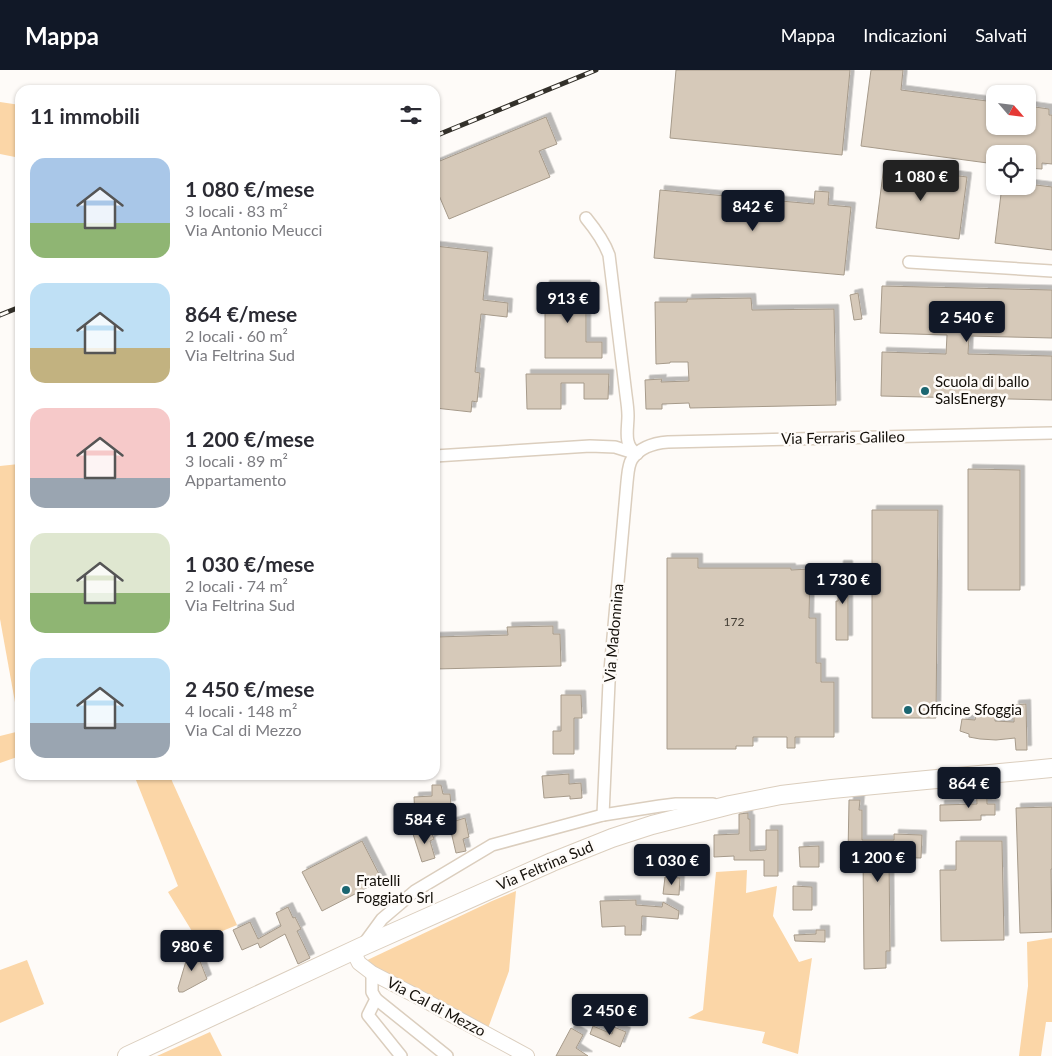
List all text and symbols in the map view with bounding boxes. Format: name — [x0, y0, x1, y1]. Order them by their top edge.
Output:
text: Mappa — [25, 21, 99, 50]
text: Mappa — [781, 24, 835, 46]
text: Indicazioni — [863, 24, 947, 46]
text: Salvati — [975, 24, 1027, 46]
north arrow — [986, 85, 1036, 135]
map controls — [986, 85, 1036, 195]
icon: filters — [397, 101, 425, 129]
text: 11 immobili — [30, 103, 140, 128]
button: locate — [986, 145, 1036, 195]
pin: 1 080 € — [875, 160, 967, 202]
text: 1 080 € — [894, 166, 948, 185]
text: 1 080 €/mese — [185, 176, 315, 201]
icon: home — [70, 178, 130, 238]
pin: 842 € — [718, 190, 788, 232]
text: 842 € — [732, 196, 774, 215]
text: 3 locali · 83 m² — [185, 201, 288, 220]
text: Via Antonio Meucci — [185, 220, 322, 239]
pin: 913 € — [533, 282, 603, 324]
text: 913 € — [547, 288, 589, 307]
pin: 2 540 € — [921, 300, 1013, 343]
text: 864 €/mese — [185, 301, 297, 326]
icon: home — [70, 303, 130, 363]
text: 2 540 € — [940, 307, 994, 326]
text: 2 locali · 60 m² — [185, 326, 288, 345]
text: Via Feltrina Sud — [185, 345, 295, 364]
place label: Scuola di ballo SalsEnergy — [935, 372, 1029, 407]
marker: Scuola di ballo SalsEnergy — [919, 385, 931, 397]
text: 1 200 €/mese — [185, 426, 315, 451]
street label: Via Ferraris Galileo — [781, 427, 905, 447]
icon: home — [70, 428, 130, 488]
text: 3 locali · 89 m² — [185, 451, 288, 470]
text: Appartamento — [185, 470, 286, 489]
text: 1 030 €/mese — [185, 551, 315, 576]
icon: home — [70, 553, 130, 613]
pin: 1 730 € — [797, 562, 889, 605]
text: 1 730 € — [816, 569, 870, 588]
text: 2 locali · 74 m² — [185, 576, 288, 595]
street label: Via Madonnina — [600, 583, 626, 683]
text: Via Feltrina Sud — [185, 595, 295, 614]
house number: 172 — [724, 614, 744, 629]
text: 2 450 €/mese — [185, 676, 315, 701]
icon: home — [70, 678, 130, 738]
place label: Officine Sfoggia — [918, 700, 1022, 718]
text: 4 locali · 148 m² — [185, 701, 297, 720]
marker: Officine Sfoggia — [902, 704, 914, 716]
text: Via Cal di Mezzo — [185, 720, 302, 739]
pin: 864 € — [934, 766, 1004, 809]
text: 864 € — [948, 773, 990, 792]
pin: 584 € — [390, 802, 460, 845]
text: 584 € — [404, 809, 446, 828]
street label: Via Feltrina Sud — [494, 837, 596, 894]
pin: 1 200 € — [832, 840, 924, 883]
pin: 1 030 € — [626, 844, 718, 886]
text: 1 200 € — [851, 847, 905, 866]
text: 1 030 € — [645, 850, 699, 869]
place label: Fratelli Foggiato Srl — [356, 871, 433, 906]
marker: Fratelli Foggiato Srl — [340, 884, 352, 896]
pin: 980 € — [157, 930, 227, 972]
text: 980 € — [171, 936, 213, 955]
street label: Via Cal di Mezzo — [384, 973, 489, 1040]
pin: 2 450 € — [564, 994, 656, 1036]
text: 2 450 € — [583, 1000, 637, 1019]

